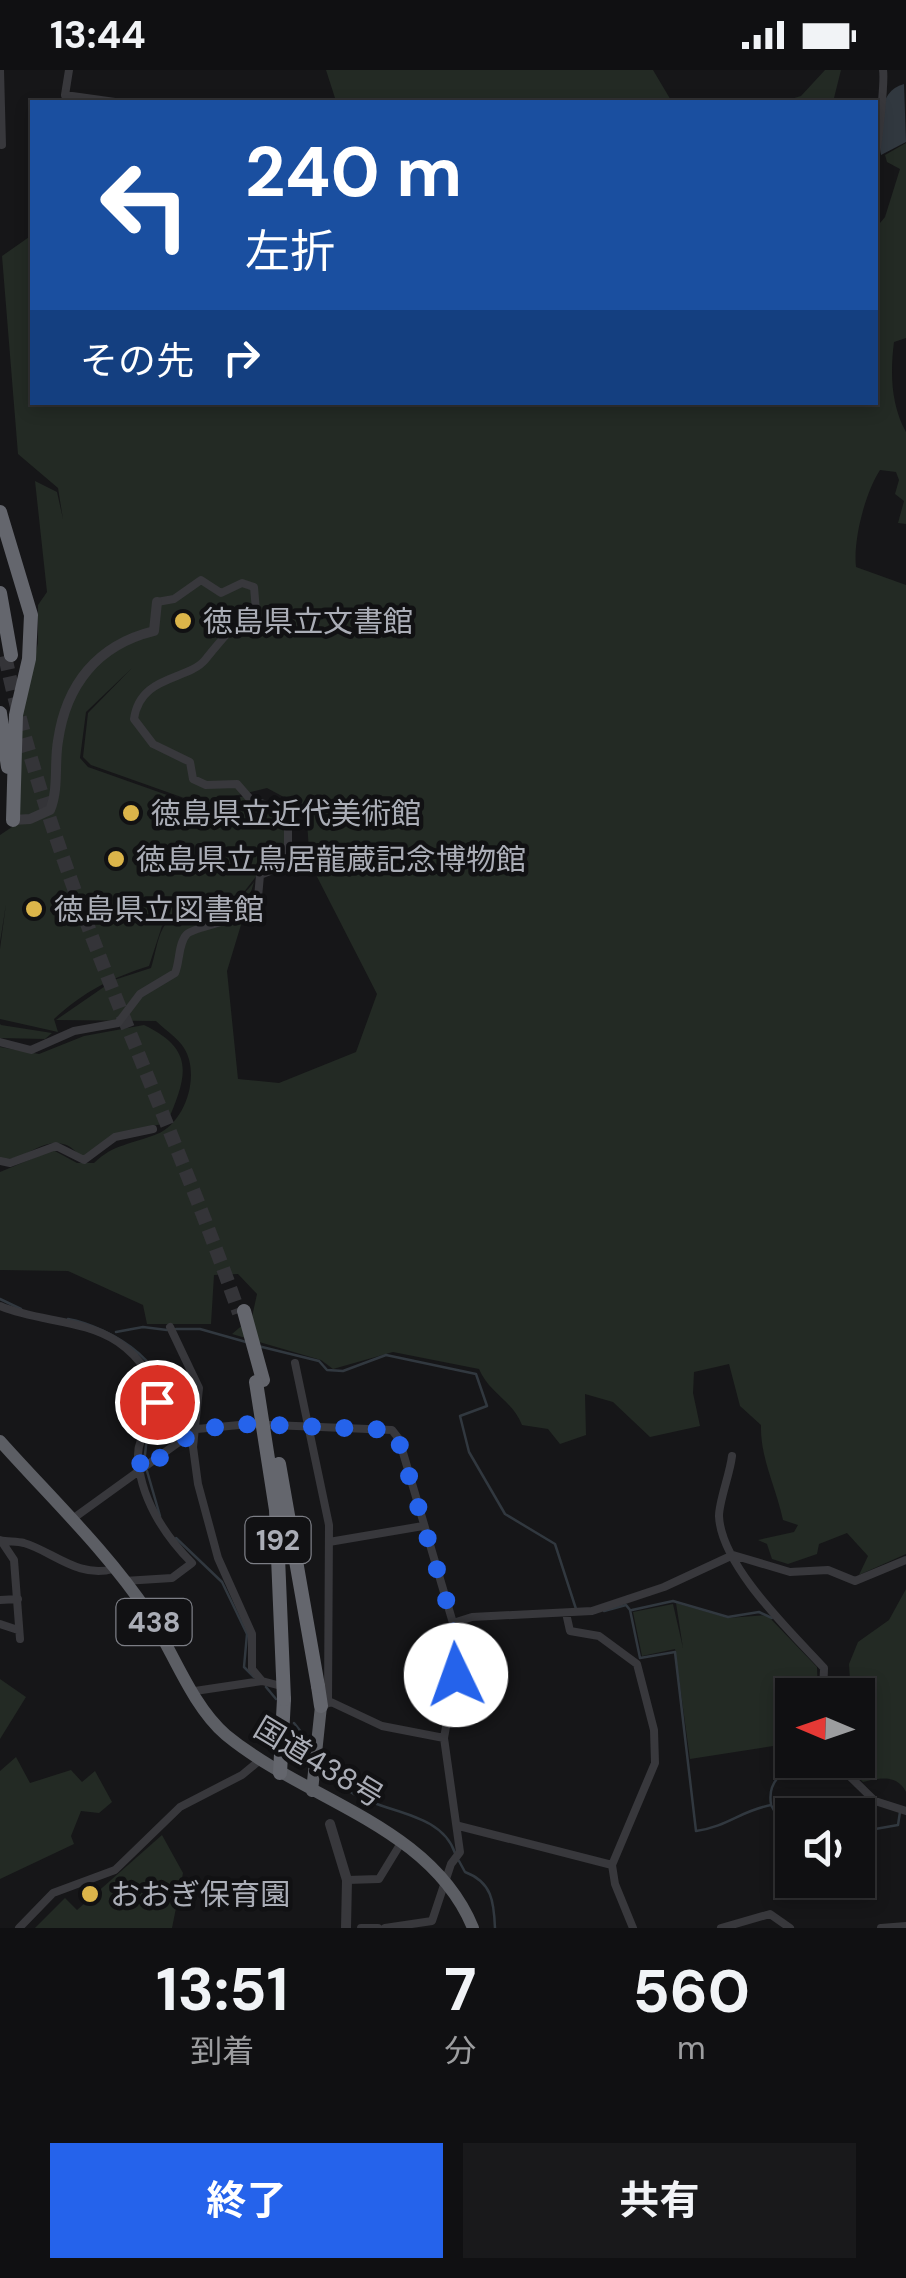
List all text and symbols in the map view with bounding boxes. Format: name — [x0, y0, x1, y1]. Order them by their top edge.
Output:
text: 13:44 — [50, 10, 146, 60]
text: 240 m — [245, 127, 462, 218]
icon: left — [80, 140, 210, 270]
text: 左折 — [245, 222, 335, 281]
icon: right — [214, 330, 269, 385]
text: その先 — [80, 336, 194, 386]
place label: 徳島県立文書館 — [203, 602, 413, 641]
marker: 徳島県立文書館 — [172, 610, 194, 632]
place label: 徳島県立近代美術館 — [151, 794, 421, 833]
marker: 徳島県立近代美術館 — [120, 802, 142, 824]
place label: 徳島県立鳥居龍蔵記念博物館 — [136, 840, 526, 879]
marker: 徳島県立鳥居龍蔵記念博物館 — [105, 848, 127, 870]
place label: 徳島県立図書館 — [54, 890, 264, 929]
marker: 徳島県立図書館 — [23, 898, 45, 920]
pin — [115, 1360, 200, 1445]
icon: arrive — [130, 1375, 185, 1430]
road number: 192 — [246, 1517, 310, 1563]
road number: 438 — [116, 1599, 192, 1645]
position arrow — [404, 1623, 508, 1727]
north arrow — [775, 1678, 875, 1778]
map controls — [775, 1678, 875, 1898]
street label: 国道438号 — [247, 1708, 391, 1816]
button: sound — [775, 1798, 875, 1898]
place label: おおぎ保育園 — [110, 1875, 290, 1914]
marker: おおぎ保育園 — [79, 1883, 101, 1905]
text: 13:51 — [156, 1950, 288, 2029]
text: 7 — [444, 1950, 477, 2029]
text: 560 — [632, 1952, 750, 2031]
text: m — [677, 2027, 705, 2069]
text: 到着 — [190, 2030, 254, 2072]
text: 分 — [444, 2030, 476, 2072]
button: 終了 — [50, 2143, 443, 2258]
button: 共有 — [463, 2143, 856, 2258]

